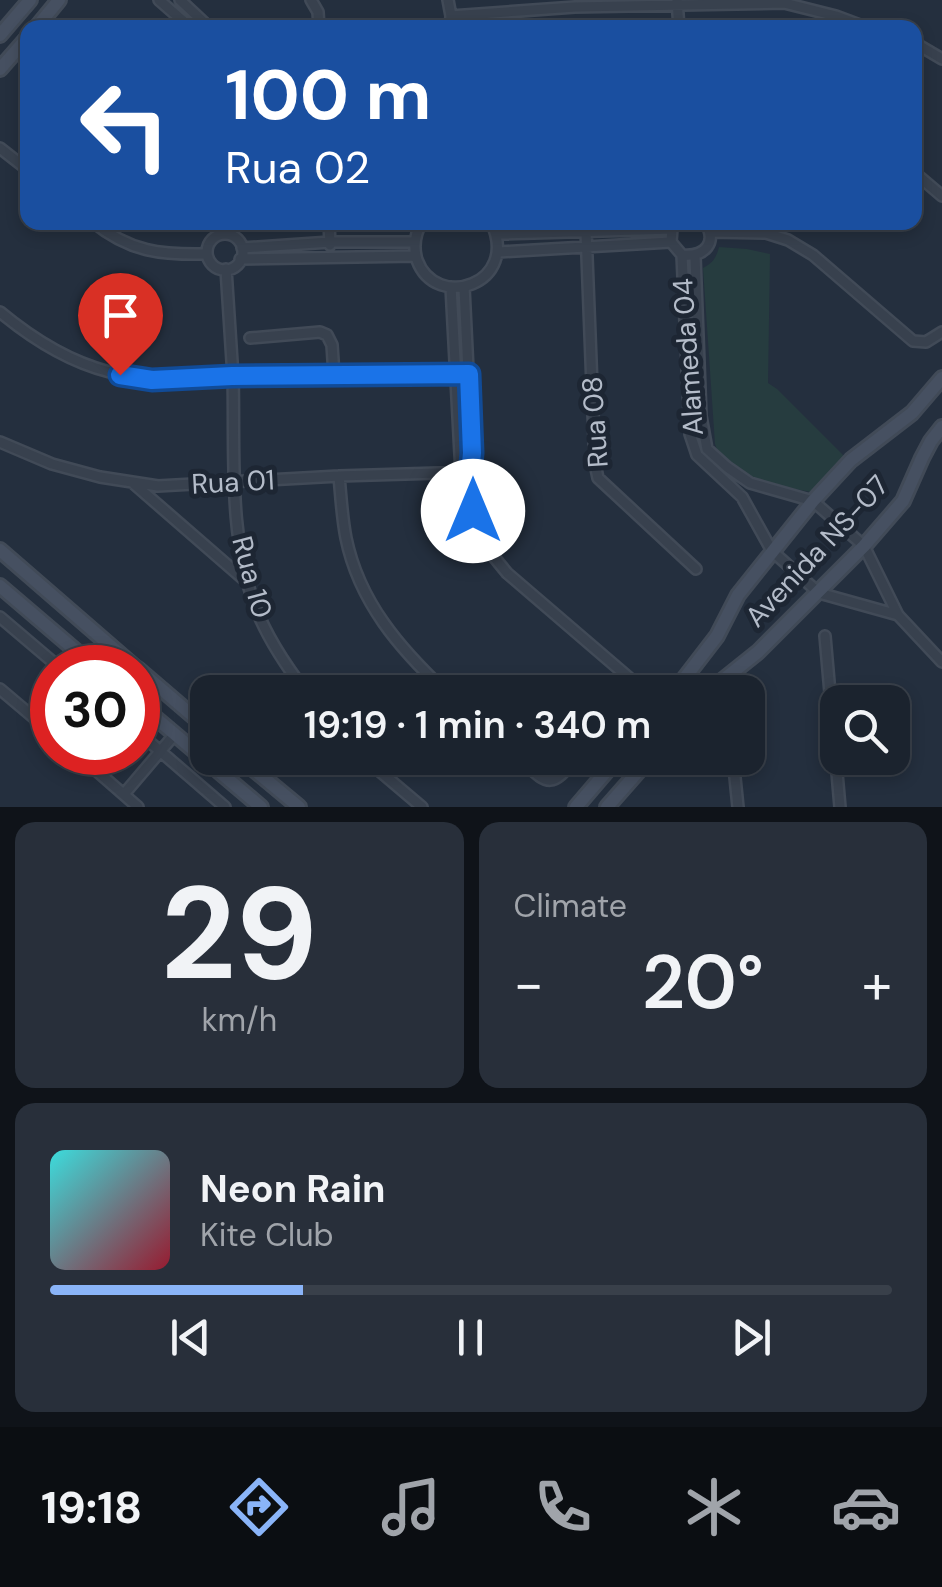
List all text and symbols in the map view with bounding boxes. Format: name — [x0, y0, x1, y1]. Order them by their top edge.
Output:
text: 100 m — [225, 50, 431, 141]
icon: left — [60, 60, 190, 190]
text: Rua 02 — [225, 138, 370, 197]
pin — [78, 273, 163, 376]
street label: Alameda 04 — [664, 277, 712, 437]
icon: arrive — [93, 288, 148, 343]
street label: Rua 08 — [573, 375, 617, 469]
position arrow — [421, 459, 525, 563]
street label: Rua 01 — [190, 461, 276, 503]
street label: Avenida NS-07 — [737, 467, 897, 635]
street label: Rua 10 — [223, 532, 281, 622]
speed limit sign: 30 — [30, 645, 160, 775]
map controls — [820, 685, 910, 775]
button: search — [820, 685, 910, 775]
text: 19:19 · 1 min · 340 m — [304, 700, 651, 750]
text: 29 — [161, 849, 318, 1018]
text: Climate — [514, 885, 627, 927]
text: 20° — [642, 934, 764, 1031]
text: − — [514, 948, 544, 1020]
text: + — [862, 948, 892, 1020]
text: km/h — [201, 999, 277, 1041]
text: Neon Rain — [200, 1164, 385, 1214]
text: Kite Club — [200, 1214, 334, 1256]
icon: previous — [163, 1310, 218, 1365]
icon: pause — [443, 1310, 498, 1365]
icon: next — [724, 1310, 779, 1365]
icon: directions — [224, 1472, 294, 1542]
icon: music — [376, 1472, 446, 1542]
icon: phone — [528, 1472, 598, 1542]
icon: climate — [679, 1472, 749, 1542]
icon: car — [831, 1472, 901, 1542]
text: 19:18 — [41, 1478, 142, 1537]

